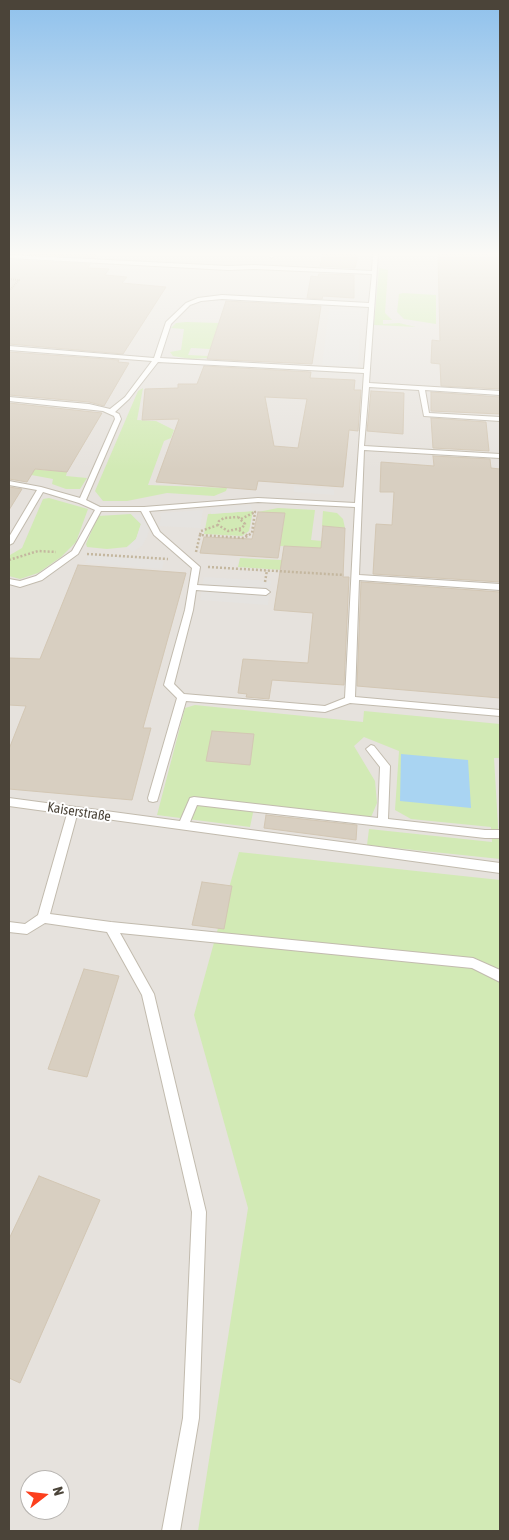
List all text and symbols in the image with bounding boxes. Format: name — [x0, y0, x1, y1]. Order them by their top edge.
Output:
street label: Kaiserstraße — [46, 799, 112, 825]
north arrow — [20, 1470, 70, 1520]
text: N — [50, 1485, 67, 1497]

